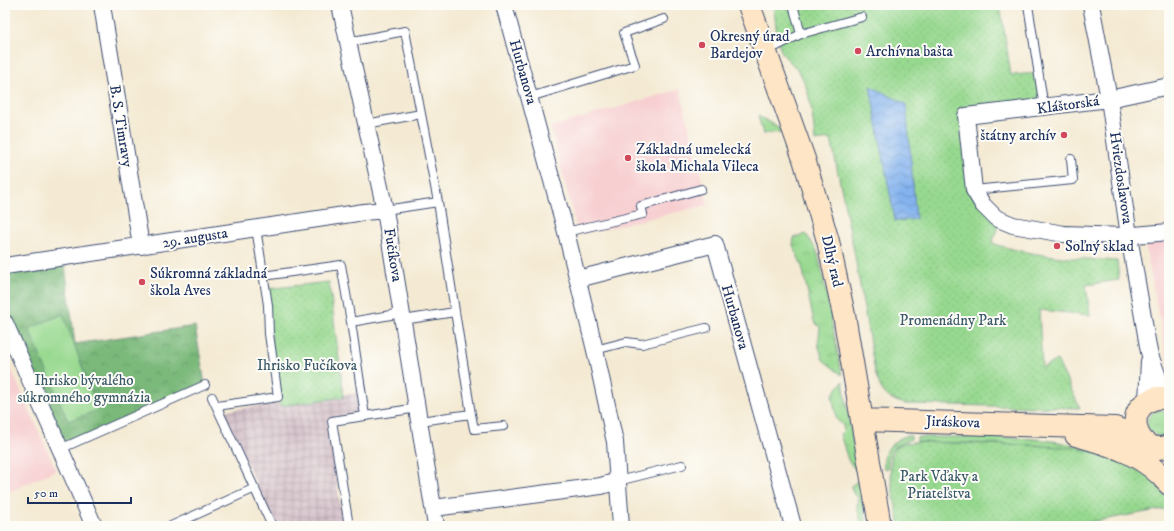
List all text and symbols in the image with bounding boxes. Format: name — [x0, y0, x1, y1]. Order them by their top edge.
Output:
place label: Okresný úrad Bardejov — [710, 27, 790, 63]
street label: Hurbanova — [505, 37, 541, 107]
marker: Okresný úrad Bardejov — [697, 40, 707, 50]
place label: Archívna bašta — [866, 42, 954, 61]
marker: Archívna bašta — [853, 46, 863, 56]
street label: B. S. Timravy — [105, 84, 137, 169]
street label: Kláštorská — [1036, 91, 1101, 119]
place label: štátny archív — [980, 126, 1056, 145]
marker: štátny archív — [1059, 130, 1069, 140]
street label: Hviezdoslavova — [1105, 131, 1137, 226]
place label: Základná umelecká škola Michala Vileca — [636, 140, 759, 176]
marker: Základná umelecká škola Michala Vileca — [623, 153, 633, 163]
street label: 29. augusta — [161, 223, 230, 253]
street label: Fučíkova — [379, 227, 407, 284]
street label: Dlhý rad — [817, 233, 847, 289]
place label: Soľný sklad — [1065, 237, 1134, 256]
marker: Soľný sklad — [1052, 241, 1062, 251]
place label: Súkromná základná škola Aves — [150, 264, 268, 300]
marker: Súkromná základná škola Aves — [137, 277, 147, 287]
street label: Hurbanova — [717, 282, 753, 352]
park label: Promenádny Park — [900, 311, 1007, 330]
park label: Ihrisko Fučíkova — [257, 356, 358, 375]
park label: Ihrisko bývalého súkromného gymnázia — [18, 371, 151, 407]
street label: Jiráskova — [924, 411, 981, 432]
park label: Park Vďaky a Priateľstva — [900, 467, 979, 503]
scale bar — [28, 479, 131, 505]
text: 50 m — [34, 486, 58, 501]

